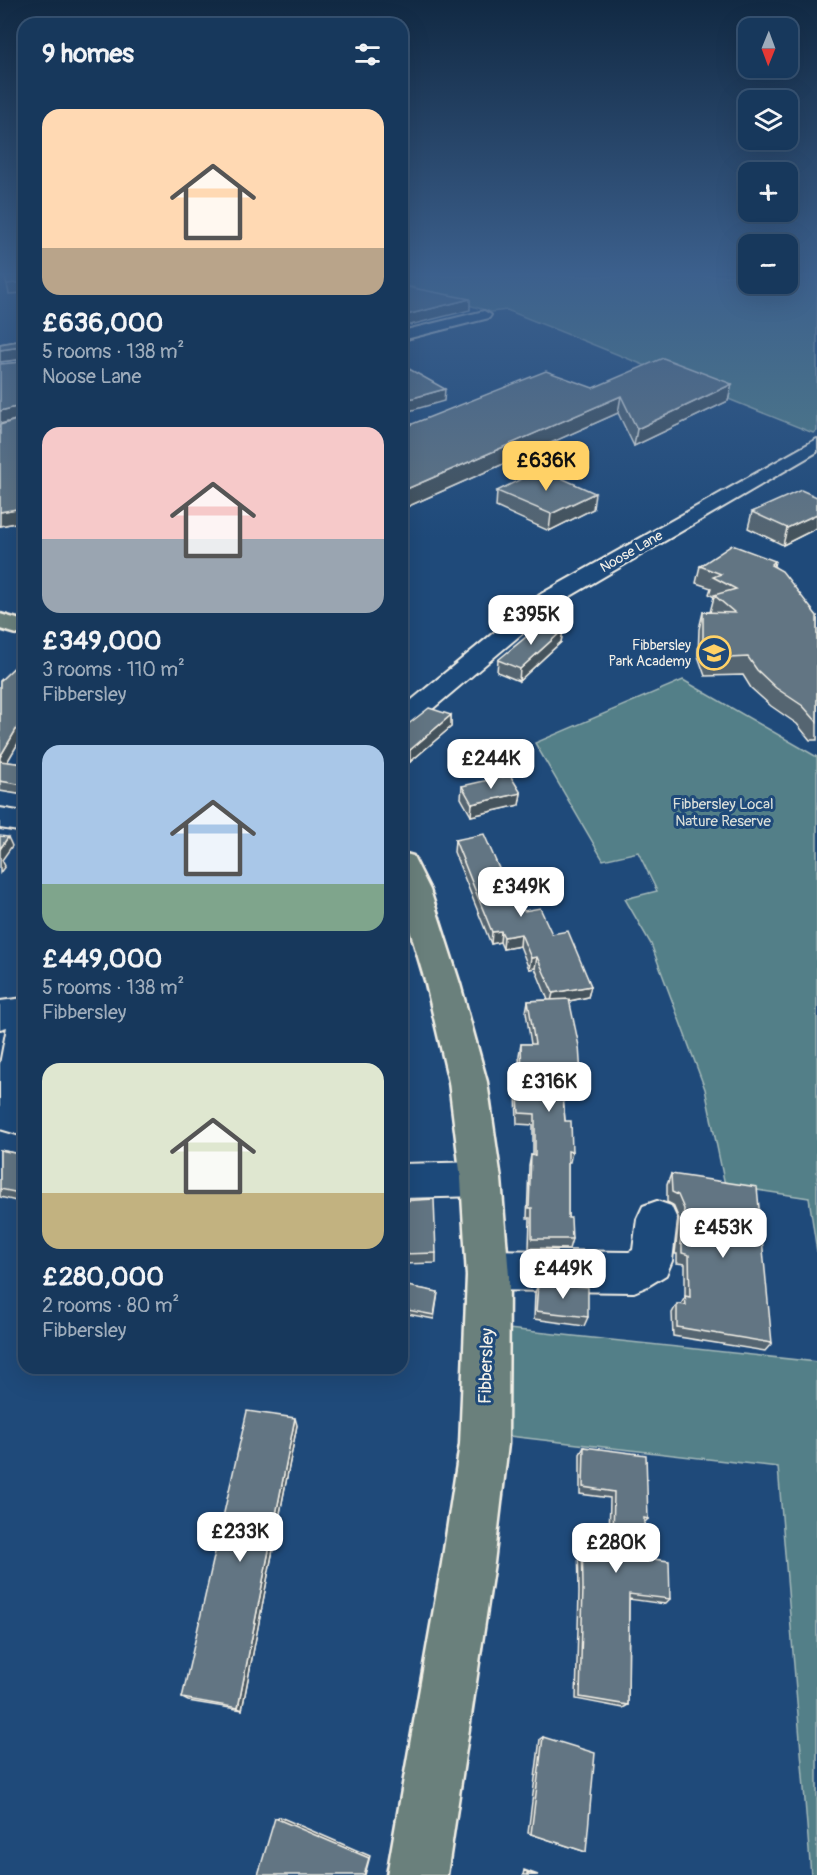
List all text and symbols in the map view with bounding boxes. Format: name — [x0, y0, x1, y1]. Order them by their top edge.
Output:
north arrow — [738, 18, 798, 78]
map controls — [738, 18, 798, 294]
text: 9 homes — [42, 38, 134, 70]
icon: filters — [351, 38, 384, 71]
button: layers — [738, 90, 798, 150]
icon: home — [159, 148, 267, 256]
button: + — [738, 162, 798, 222]
button: − — [738, 234, 798, 294]
text: £636,000 — [42, 307, 163, 339]
text: 5 rooms · 138 m² — [42, 339, 184, 364]
text: Noose Lane — [42, 364, 141, 389]
pin: £636K — [504, 441, 588, 492]
text: £636K — [516, 448, 576, 473]
icon: home — [159, 466, 267, 574]
street label: Noose Lane — [597, 527, 666, 576]
pin: £395K — [489, 595, 573, 646]
text: £395K — [502, 602, 560, 627]
text: £349,000 — [42, 625, 162, 657]
school or university icon: Fibbersley Park Academy — [696, 635, 732, 671]
place label: Fibbersley Park Academy — [609, 637, 691, 670]
text: 3 rooms · 110 m² — [42, 657, 185, 682]
text: Fibbersley — [42, 682, 126, 707]
pin: £244K — [449, 739, 533, 790]
text: £244K — [461, 746, 521, 771]
icon: home — [159, 784, 267, 892]
park label: Fibbersley Local Nature Reserve — [672, 795, 774, 831]
pin: £349K — [479, 867, 563, 918]
text: £349K — [492, 874, 550, 899]
text: £449,000 — [42, 943, 162, 975]
text: 5 rooms · 138 m² — [42, 975, 184, 1000]
text: Fibbersley — [42, 1000, 126, 1025]
pin: £316K — [507, 1062, 591, 1113]
text: £316K — [521, 1069, 577, 1094]
icon: home — [159, 1102, 267, 1210]
pin: £453K — [681, 1208, 765, 1259]
text: £453K — [694, 1215, 752, 1240]
pin: £449K — [521, 1249, 605, 1300]
text: £449K — [534, 1256, 592, 1281]
text: £280,000 — [42, 1261, 164, 1293]
text: 2 rooms · 80 m² — [42, 1293, 179, 1318]
text: Fibbersley — [42, 1318, 126, 1343]
street label: Fibbersley — [474, 1327, 499, 1404]
pin: £233K — [198, 1512, 282, 1563]
text: £233K — [211, 1519, 269, 1544]
pin: £280K — [574, 1523, 658, 1574]
text: £280K — [586, 1530, 646, 1555]

